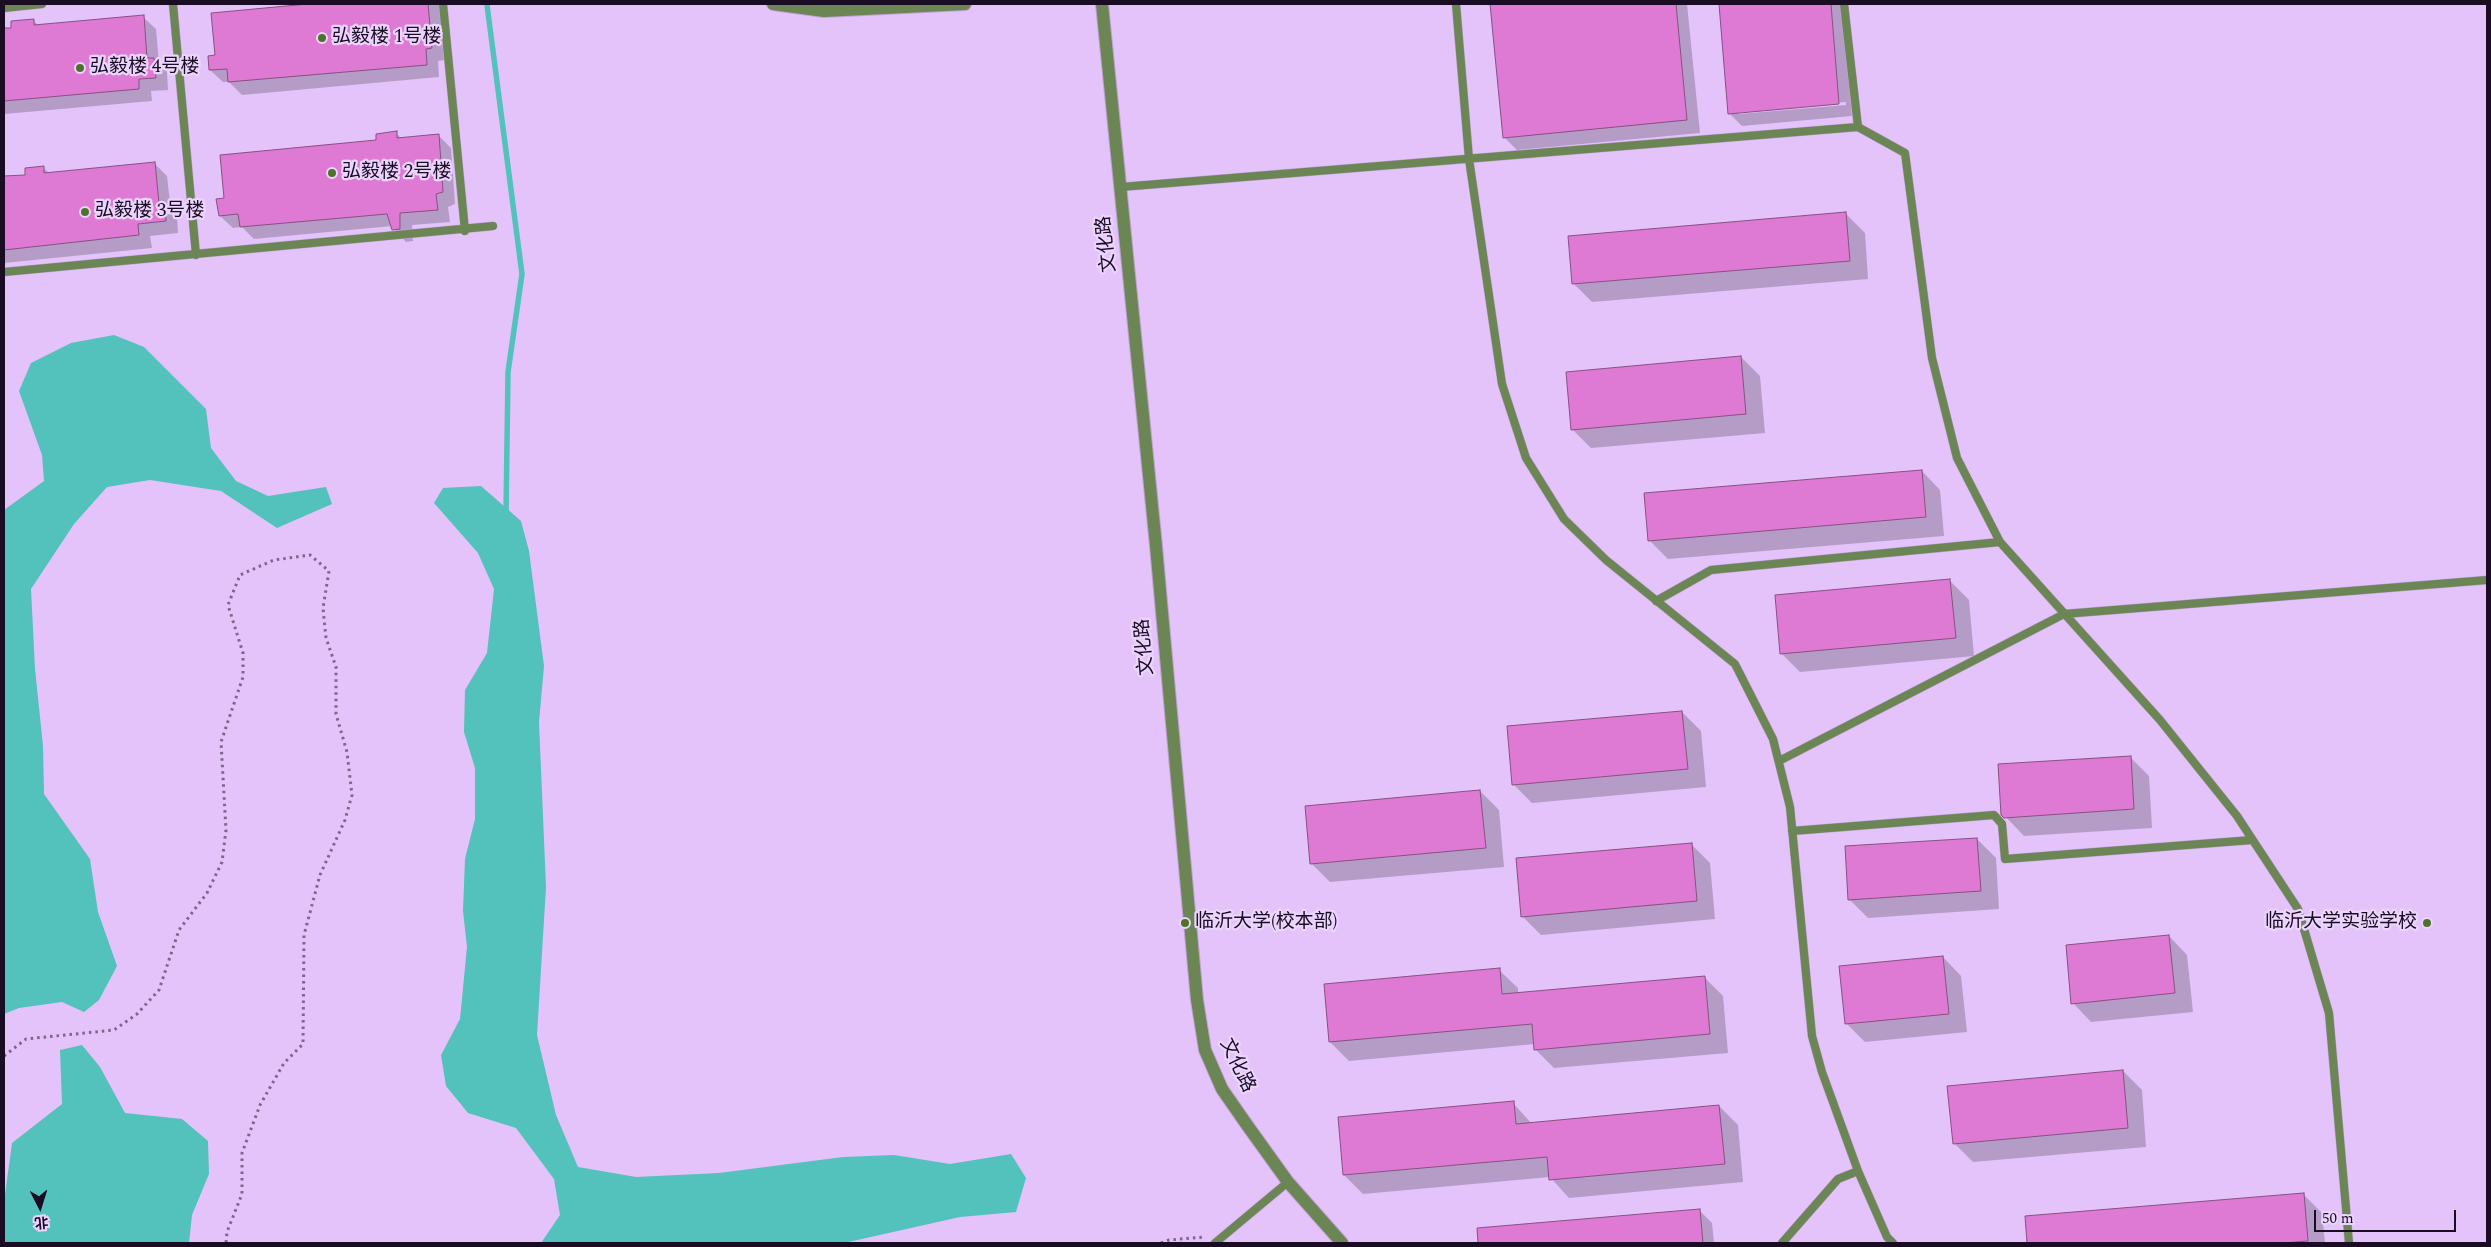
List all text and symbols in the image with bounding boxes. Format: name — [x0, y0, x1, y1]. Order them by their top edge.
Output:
place label: 弘毅楼 1号楼 — [332, 27, 441, 49]
marker: 弘毅楼 1号楼 — [316, 32, 328, 44]
place label: 弘毅楼 4号楼 — [90, 57, 199, 79]
marker: 弘毅楼 4号楼 — [74, 62, 86, 74]
place label: 弘毅楼 2号楼 — [342, 162, 451, 184]
marker: 弘毅楼 2号楼 — [326, 167, 338, 179]
place label: 弘毅楼 3号楼 — [95, 201, 204, 223]
marker: 弘毅楼 3号楼 — [79, 206, 91, 218]
street label: 文化路 — [1094, 214, 1122, 274]
street label: 文化路 — [1132, 618, 1160, 676]
place label: 临沂大学(校本部) — [1195, 912, 1337, 934]
place label: 临沂大学实验学校 — [2265, 912, 2417, 934]
marker: 临沂大学(校本部) — [1179, 917, 1191, 929]
marker: 临沂大学实验学校 — [2421, 917, 2433, 929]
street label: 文化路 — [1213, 1035, 1259, 1097]
north arrow — [15, 1182, 65, 1232]
scale bar — [2316, 1200, 2458, 1232]
text: 50 m — [2322, 1207, 2354, 1230]
text: 北 — [33, 1211, 49, 1234]

